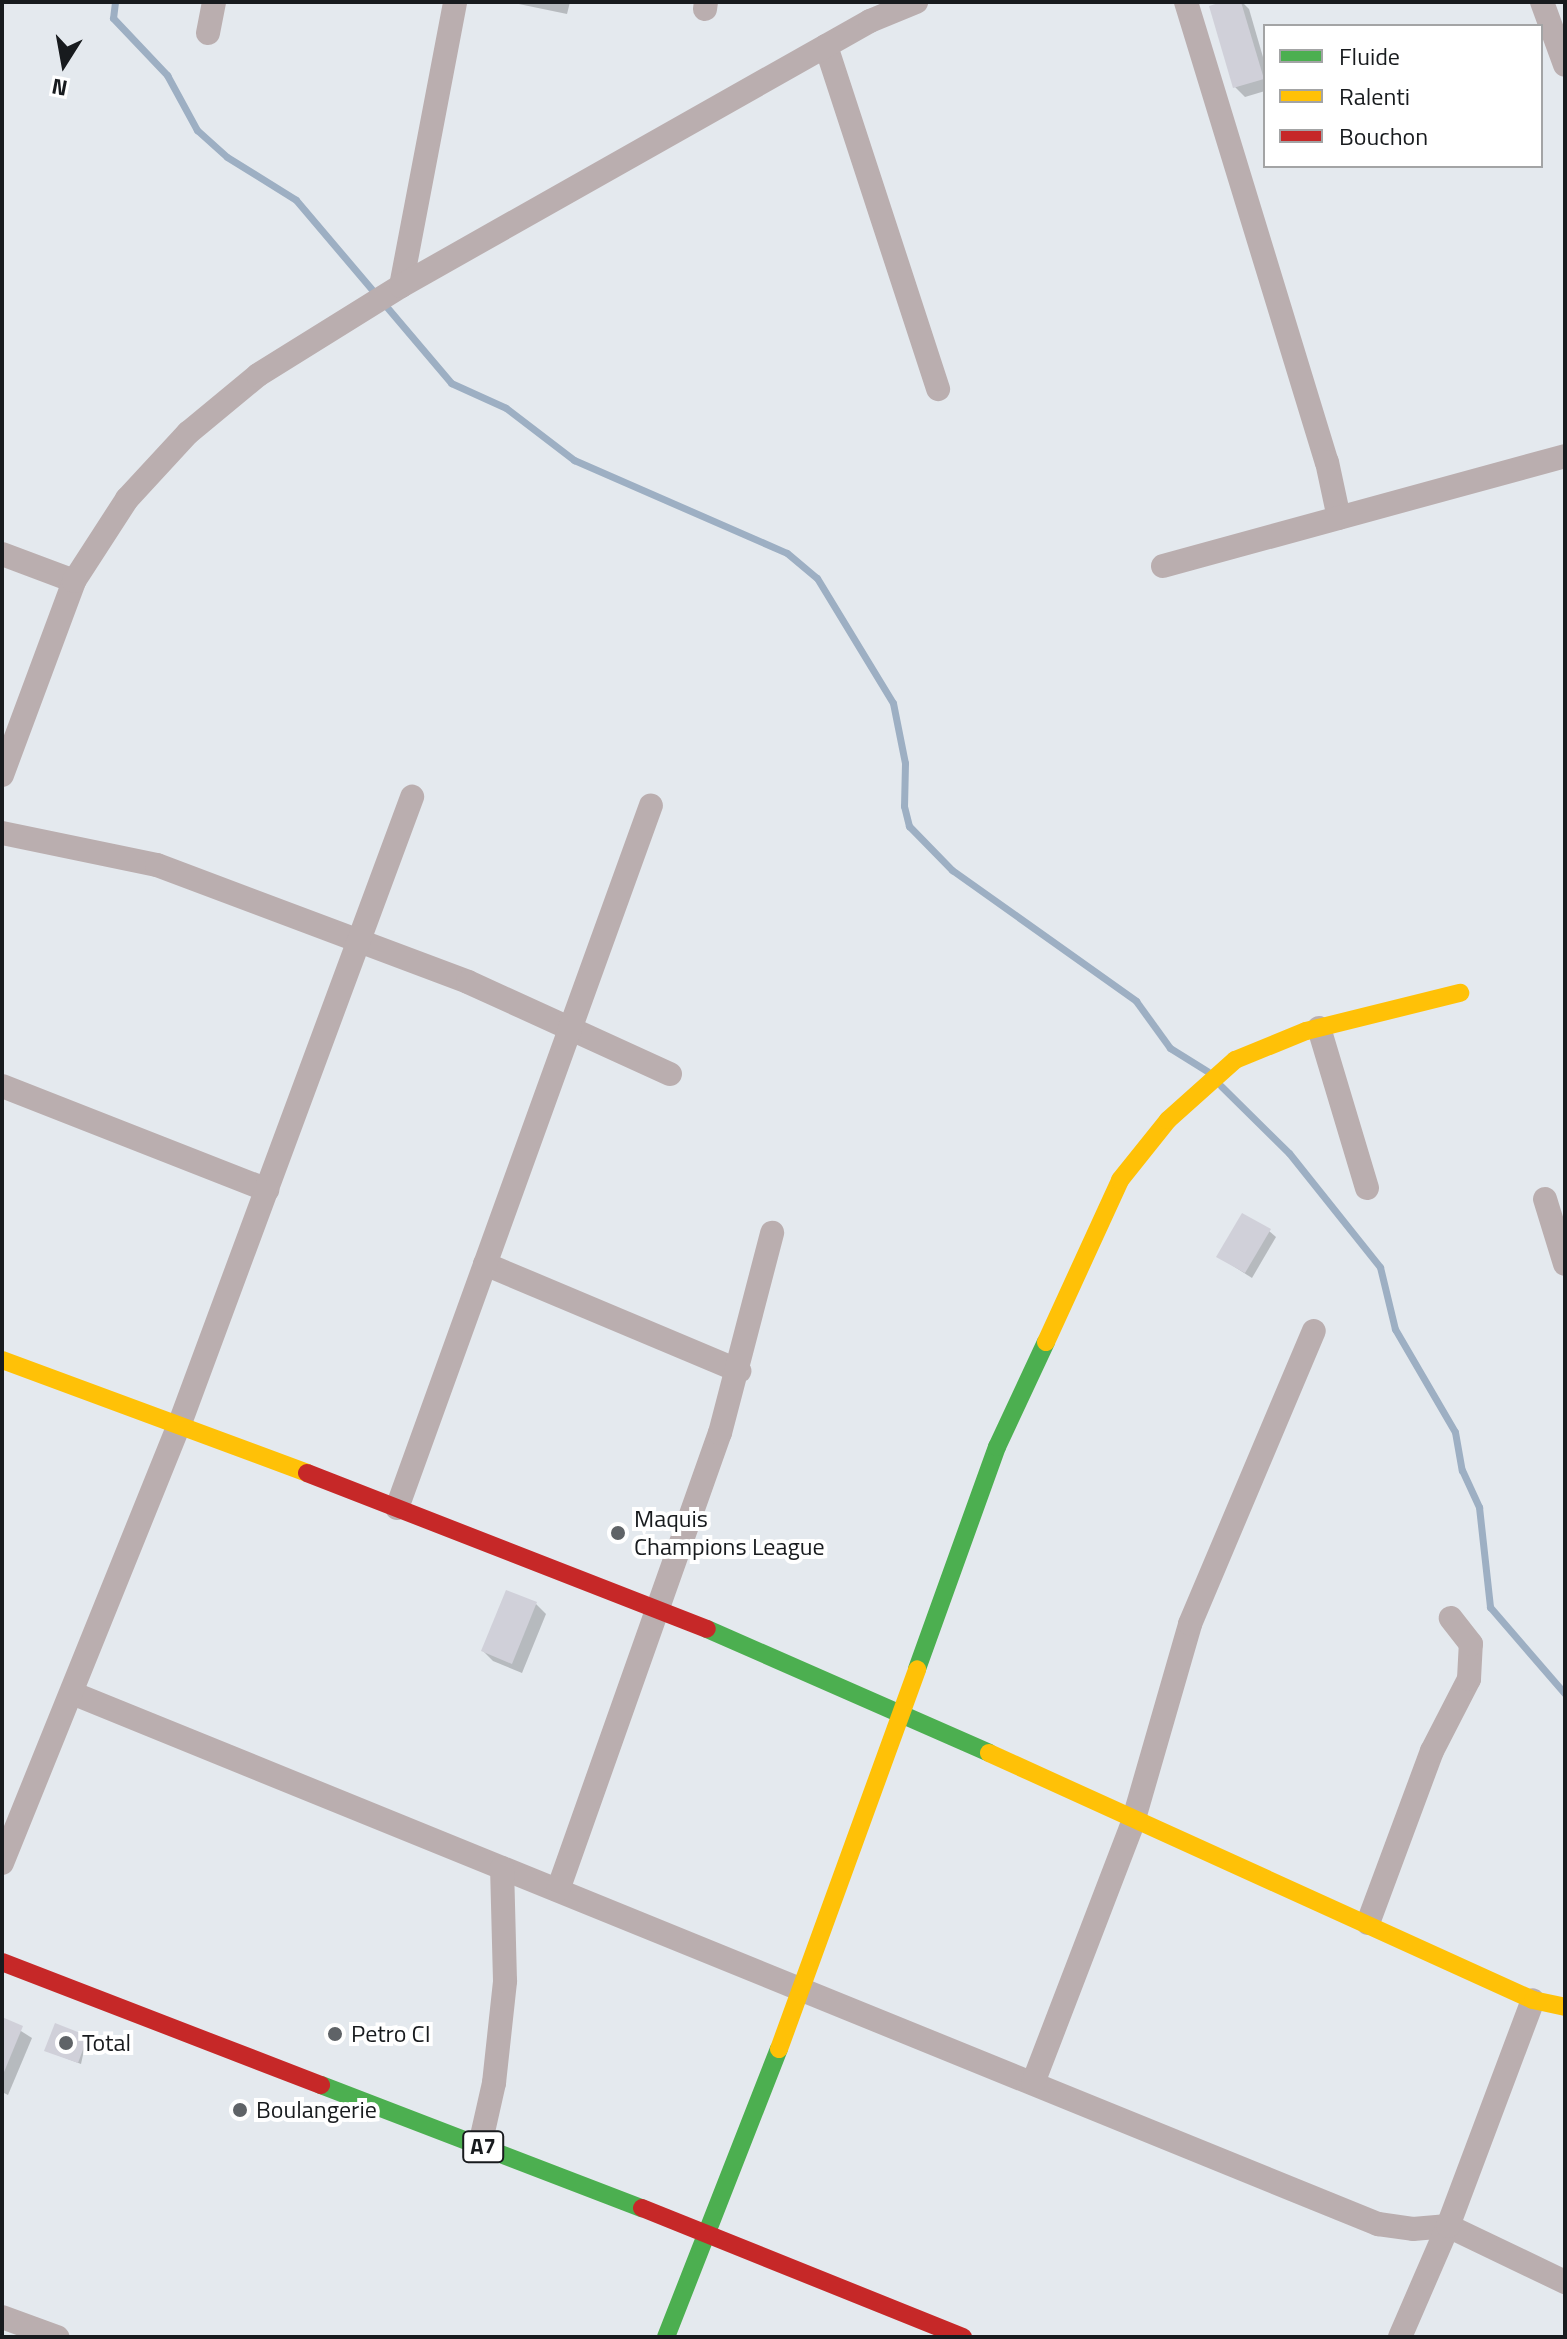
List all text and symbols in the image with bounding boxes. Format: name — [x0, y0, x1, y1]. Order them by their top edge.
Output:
north arrow — [24, 24, 104, 104]
legend — [1263, 24, 1543, 168]
text: Fluide — [1339, 38, 1400, 74]
text: N — [49, 69, 70, 106]
text: Ralenti — [1339, 78, 1410, 114]
text: Bouchon — [1339, 118, 1428, 154]
place label: Maquis Champions League — [634, 1505, 825, 1561]
marker: Maquis Champions League — [609, 1524, 627, 1542]
place label: Petro CI — [351, 2020, 431, 2048]
marker: Petro CI — [326, 2025, 344, 2043]
place label: Total — [82, 2029, 131, 2057]
marker: Total — [57, 2034, 75, 2052]
place label: Boulangerie — [256, 2096, 377, 2124]
marker: Boulangerie — [231, 2101, 249, 2119]
road number: A7 — [461, 2129, 505, 2165]

